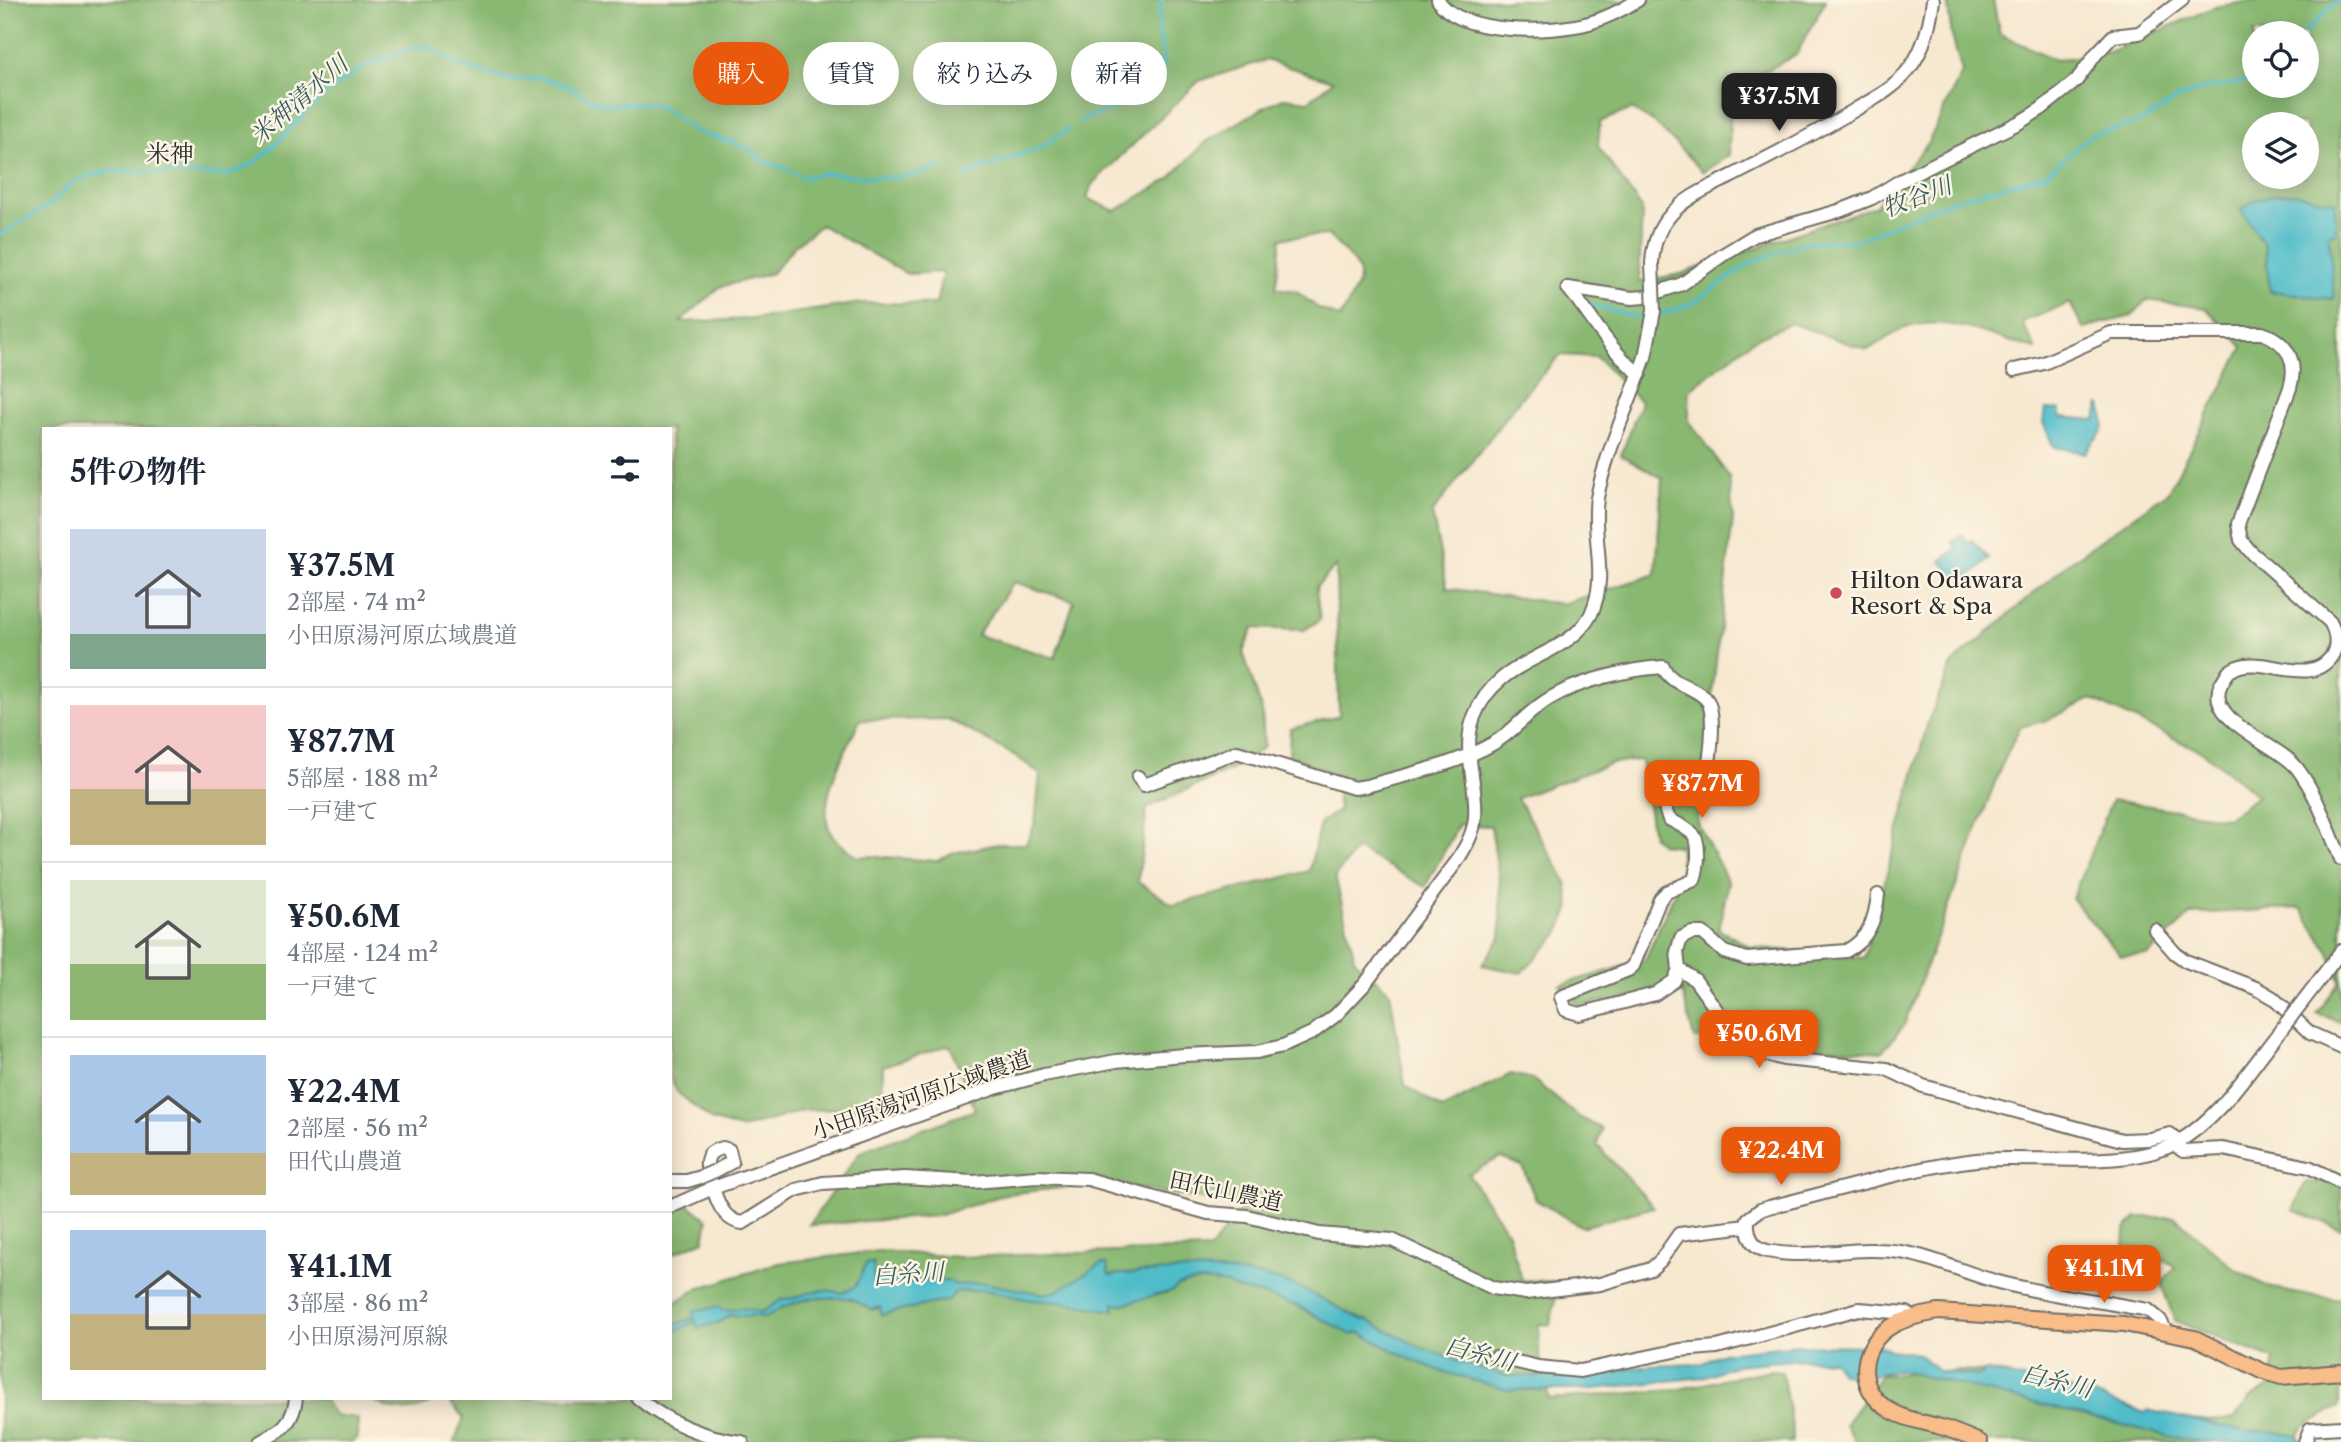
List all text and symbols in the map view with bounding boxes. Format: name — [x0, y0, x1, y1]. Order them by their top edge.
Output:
map controls — [2242, 21, 2319, 189]
button: locate — [2242, 21, 2319, 98]
chip: 購入 — [693, 42, 789, 105]
chip: 賃貸 — [803, 42, 899, 105]
chip: 絞り込み — [913, 42, 1057, 105]
chip: 新着 — [1071, 42, 1167, 105]
water label: 米神清水川 — [244, 47, 356, 150]
pin: ¥37.5M — [1722, 74, 1836, 133]
text: ¥37.5M — [1738, 82, 1820, 110]
button: layers — [2242, 112, 2319, 189]
district label: 米神 — [146, 139, 194, 168]
water label: 牧谷川 — [1878, 169, 1958, 223]
icon: filters — [606, 450, 644, 488]
text: 5件の物件 — [70, 453, 207, 490]
text: ¥37.5M — [287, 547, 395, 584]
icon: home — [126, 557, 210, 641]
place label: Hilton Odawara Resort & Spa — [1850, 566, 2024, 620]
marker: Hilton Odawara Resort & Spa — [1828, 585, 1844, 601]
text: 2部屋 · 74 m² — [287, 588, 426, 616]
text: 小田原湯河原広域農道 — [287, 621, 517, 649]
text: ¥87.7M — [287, 723, 395, 760]
icon: home — [126, 733, 210, 817]
pin: ¥87.7M — [1645, 760, 1759, 820]
text: 5部屋 · 188 m² — [287, 764, 438, 792]
text: ¥87.7M — [1660, 769, 1744, 797]
text: 一戸建て — [287, 797, 379, 825]
text: ¥50.6M — [287, 898, 401, 935]
icon: home — [126, 908, 210, 992]
text: 4部屋 · 124 m² — [287, 939, 438, 967]
text: 一戸建て — [287, 972, 379, 1000]
pin: ¥50.6M — [1702, 1010, 1816, 1070]
text: ¥50.6M — [1715, 1019, 1803, 1047]
street label: 小田原湯河原広域農道 — [808, 1044, 1034, 1146]
text: ¥22.4M — [287, 1073, 401, 1110]
icon: home — [126, 1083, 210, 1167]
text: 2部屋 · 56 m² — [287, 1114, 428, 1142]
pin: ¥22.4M — [1724, 1128, 1838, 1187]
text: ¥22.4M — [1737, 1136, 1825, 1164]
text: 田代山農道 — [287, 1147, 402, 1175]
street label: 田代山農道 — [1167, 1165, 1285, 1217]
pin: ¥41.1M — [2047, 1246, 2161, 1305]
text: ¥41.1M — [287, 1248, 393, 1285]
text: ¥41.1M — [2064, 1254, 2144, 1282]
water label: 白糸川 — [871, 1256, 948, 1290]
icon: home — [126, 1258, 210, 1342]
text: 3部屋 · 86 m² — [287, 1289, 428, 1317]
text: 小田原湯河原線 — [287, 1322, 448, 1350]
water label: 白糸川 — [1442, 1330, 1522, 1378]
water label: 白糸川 — [2019, 1358, 2098, 1404]

